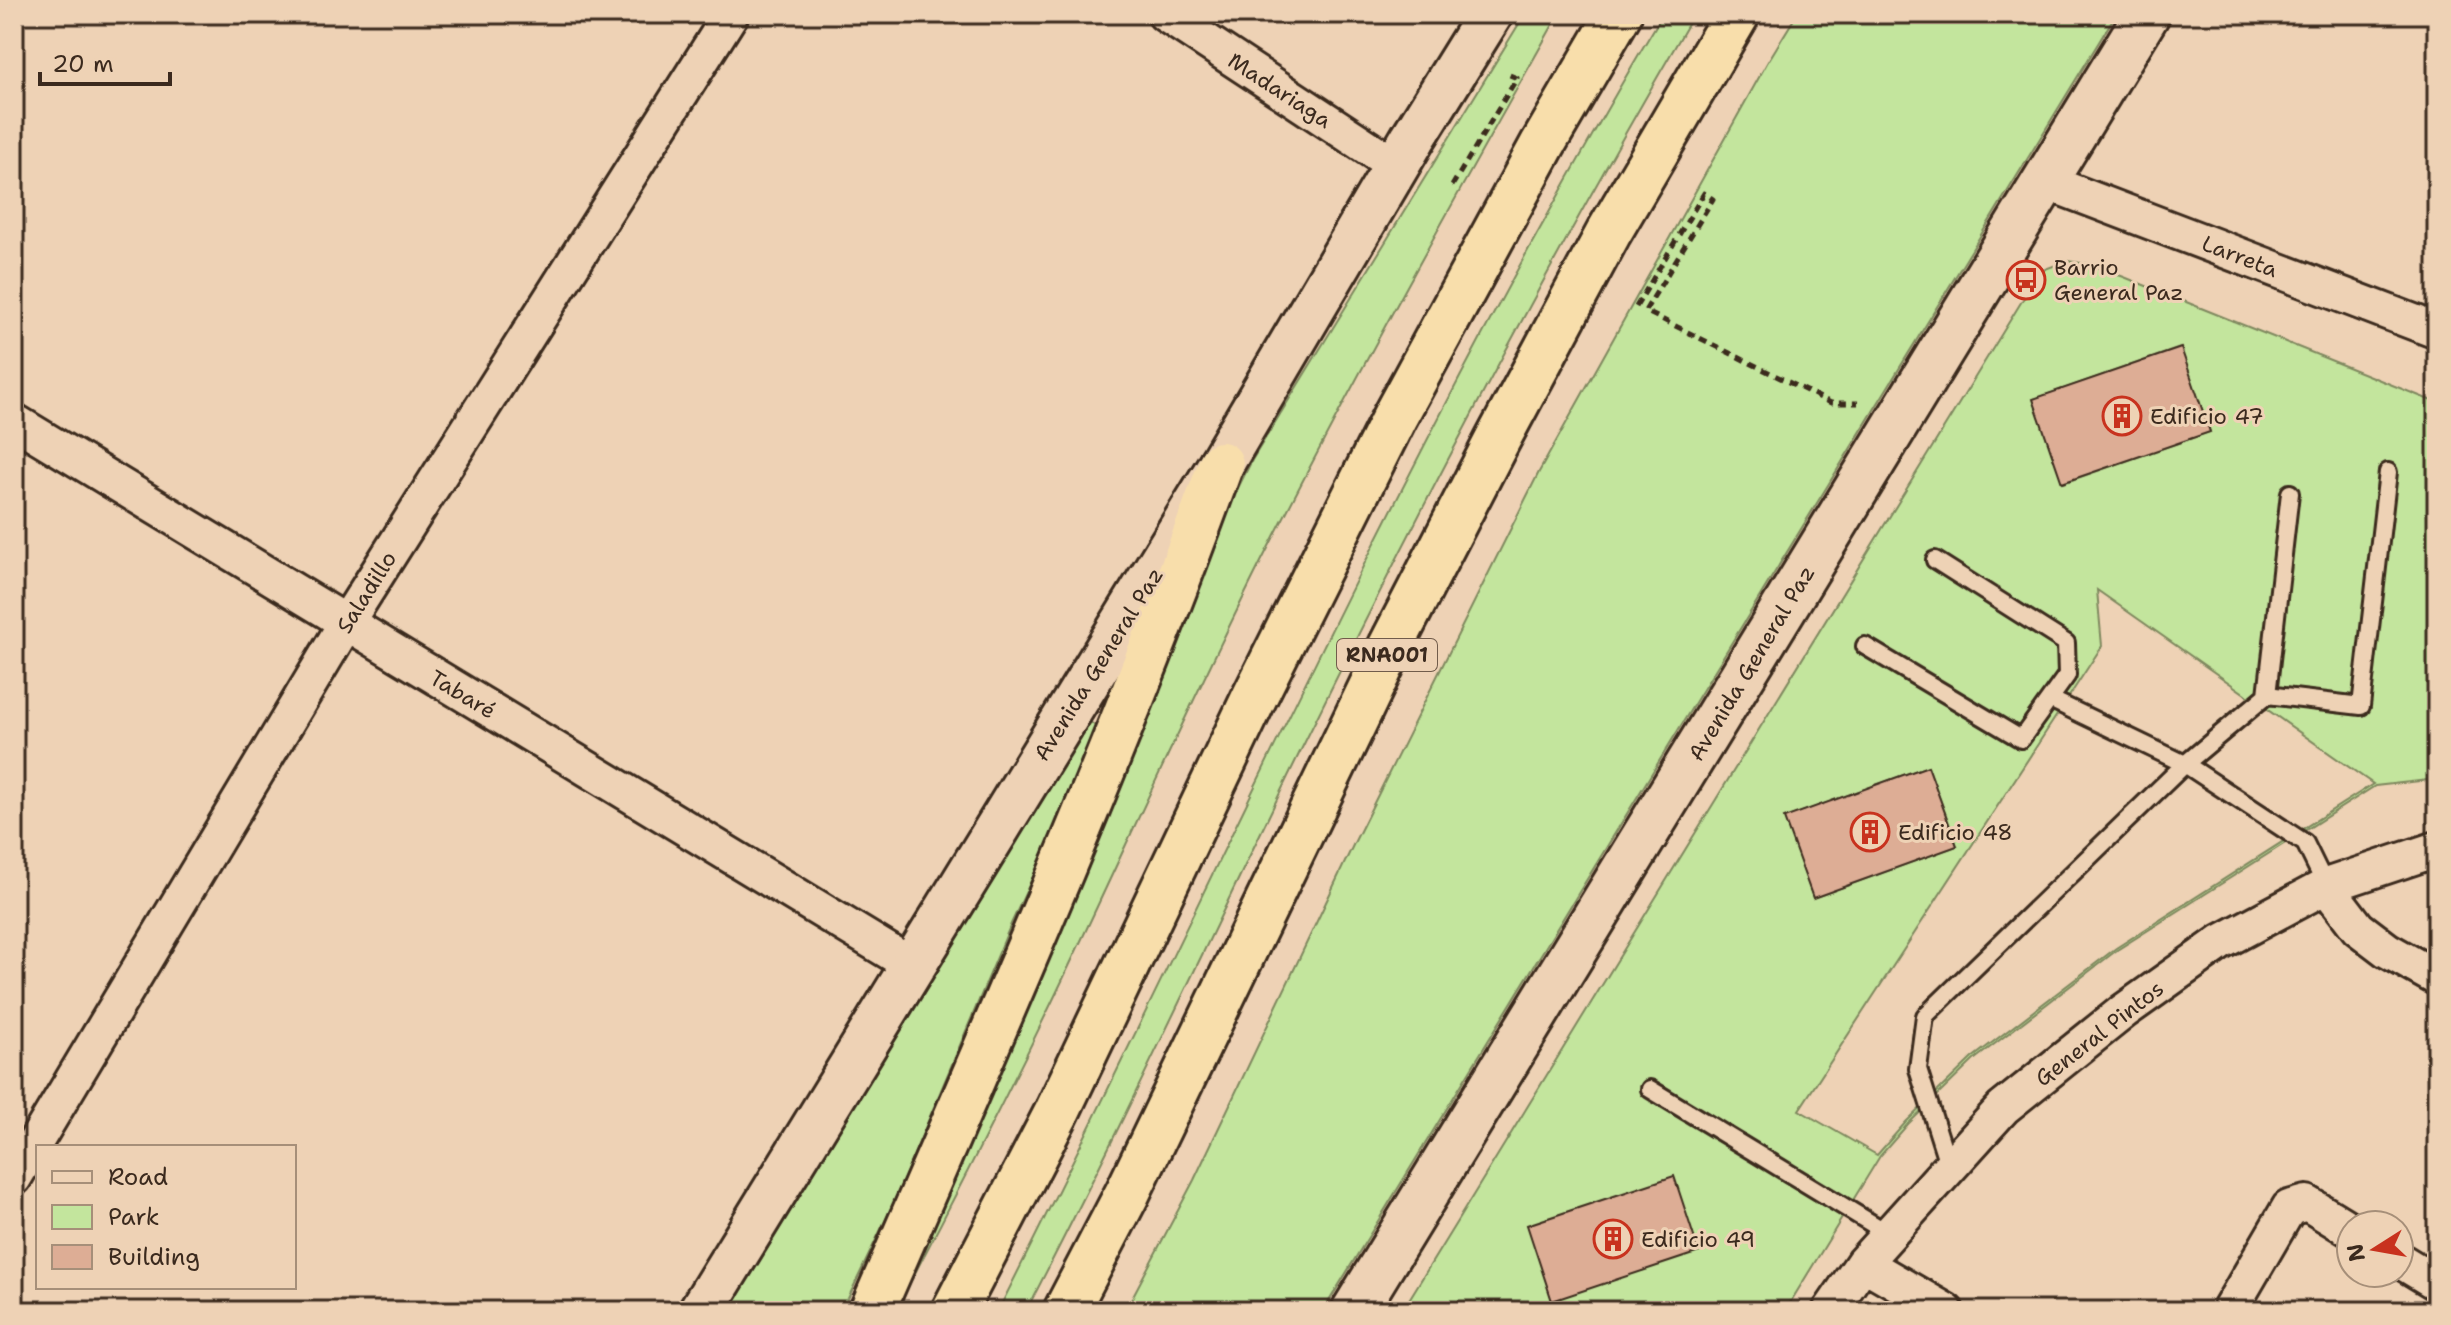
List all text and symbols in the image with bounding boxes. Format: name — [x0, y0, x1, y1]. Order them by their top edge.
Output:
scale bar — [40, 36, 170, 86]
street label: Madariaga — [1222, 46, 1337, 135]
text: 20 m — [52, 48, 114, 80]
street label: Larreta — [2198, 229, 2282, 284]
place label: Barrio General Paz — [2054, 253, 2183, 307]
bus stop icon: Barrio General Paz — [2005, 259, 2047, 301]
building icon: Edificio 47 — [2101, 395, 2143, 437]
place label: Edificio 47 — [2150, 402, 2264, 431]
street label: Saladillo — [330, 546, 403, 639]
street label: Avenida General Paz — [1682, 560, 1821, 766]
street label: Avenida General Paz — [1027, 562, 1170, 767]
road number: RNA001 — [1337, 639, 1437, 671]
street label: Tabaré — [424, 663, 501, 725]
building icon: Edificio 48 — [1849, 811, 1891, 853]
place label: Edificio 48 — [1898, 818, 2013, 847]
street label: General Pintos — [2029, 974, 2170, 1093]
legend — [36, 1145, 296, 1289]
text: Road — [108, 1161, 168, 1193]
text: Park — [108, 1201, 160, 1233]
north arrow — [2335, 1209, 2415, 1289]
building icon: Edificio 49 — [1592, 1218, 1634, 1260]
place label: Edificio 49 — [1641, 1225, 1755, 1254]
text: Building — [108, 1241, 200, 1273]
text: N — [2340, 1241, 2372, 1264]

